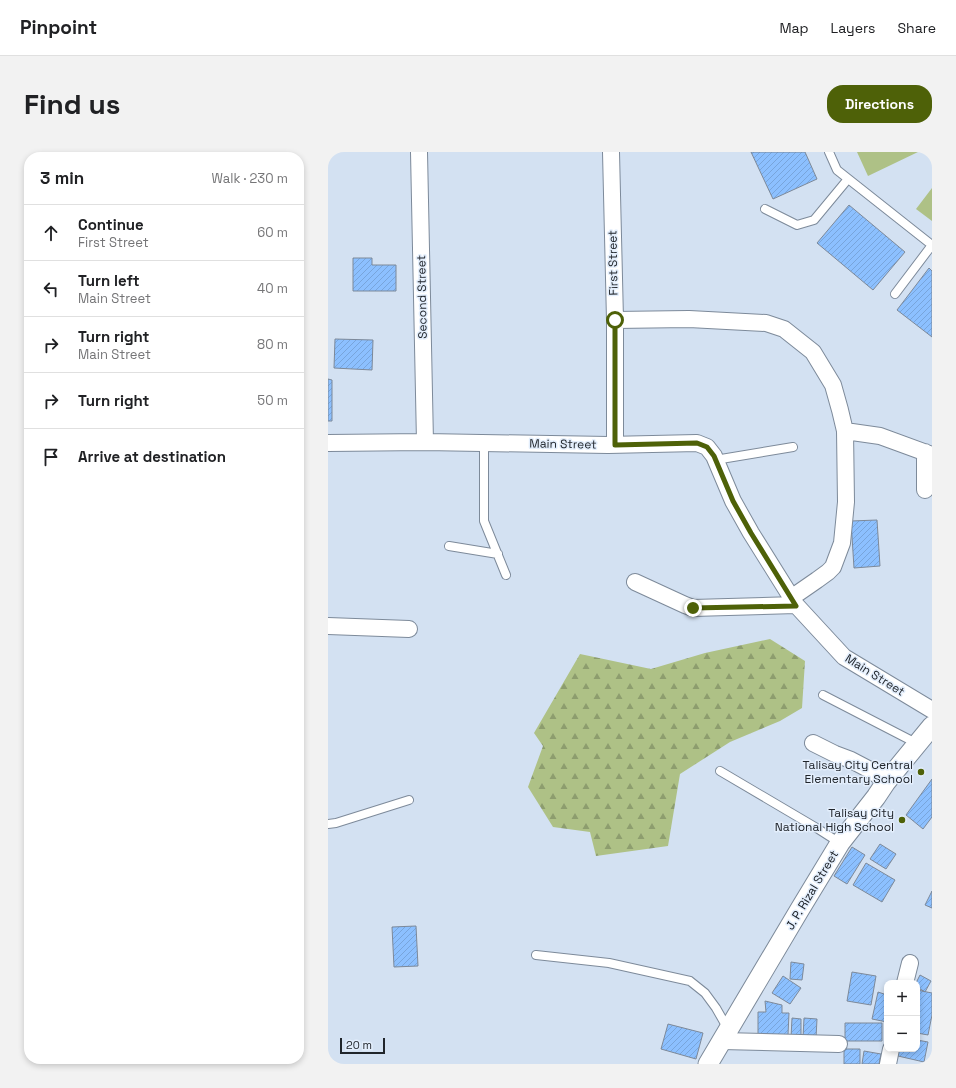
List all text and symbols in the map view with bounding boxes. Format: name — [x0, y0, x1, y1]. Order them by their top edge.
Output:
text: Pinpoint — [20, 15, 97, 40]
text: Map — [779, 19, 809, 37]
text: Layers — [831, 19, 875, 37]
text: Share — [897, 19, 936, 37]
button: Directions — [827, 85, 932, 123]
text: Find us — [24, 86, 121, 122]
text: 3 min — [40, 167, 84, 189]
text: Walk · 230 m — [211, 170, 288, 187]
text: Continue — [78, 215, 144, 234]
icon: ahead — [40, 222, 62, 244]
text: 60 m — [257, 224, 288, 241]
street label: First Street — [604, 230, 622, 296]
text: First Street — [78, 234, 149, 251]
street label: Second Street — [413, 255, 431, 339]
text: Turn left — [78, 271, 140, 290]
icon: left — [40, 278, 62, 300]
text: 40 m — [257, 280, 288, 297]
text: Main Street — [78, 290, 151, 307]
route start — [606, 311, 624, 329]
text: Turn right — [78, 327, 149, 346]
icon: right — [40, 334, 62, 356]
text: 80 m — [257, 336, 288, 353]
text: Main Street — [78, 346, 151, 363]
icon: right — [40, 390, 62, 412]
text: Turn right — [78, 391, 149, 410]
text: 50 m — [257, 392, 288, 409]
street label: Main Street — [529, 435, 597, 453]
icon: arrive — [40, 446, 62, 468]
text: Arrive at destination — [78, 447, 226, 466]
route end — [684, 599, 702, 617]
street label: Main Street — [842, 650, 908, 700]
place label: Talisay City Central Elementary School — [802, 757, 913, 787]
marker: Talisay City Central Elementary School — [916, 767, 926, 777]
place label: Talisay City National High School — [775, 805, 894, 835]
marker: Talisay City National High School — [897, 815, 907, 825]
street label: J. P. Rizal Street — [782, 847, 842, 933]
map controls — [884, 980, 920, 1052]
button: + — [884, 980, 920, 1016]
button: − — [884, 1016, 920, 1052]
scale bar — [340, 1036, 385, 1055]
text: 20 m — [346, 1038, 372, 1052]

